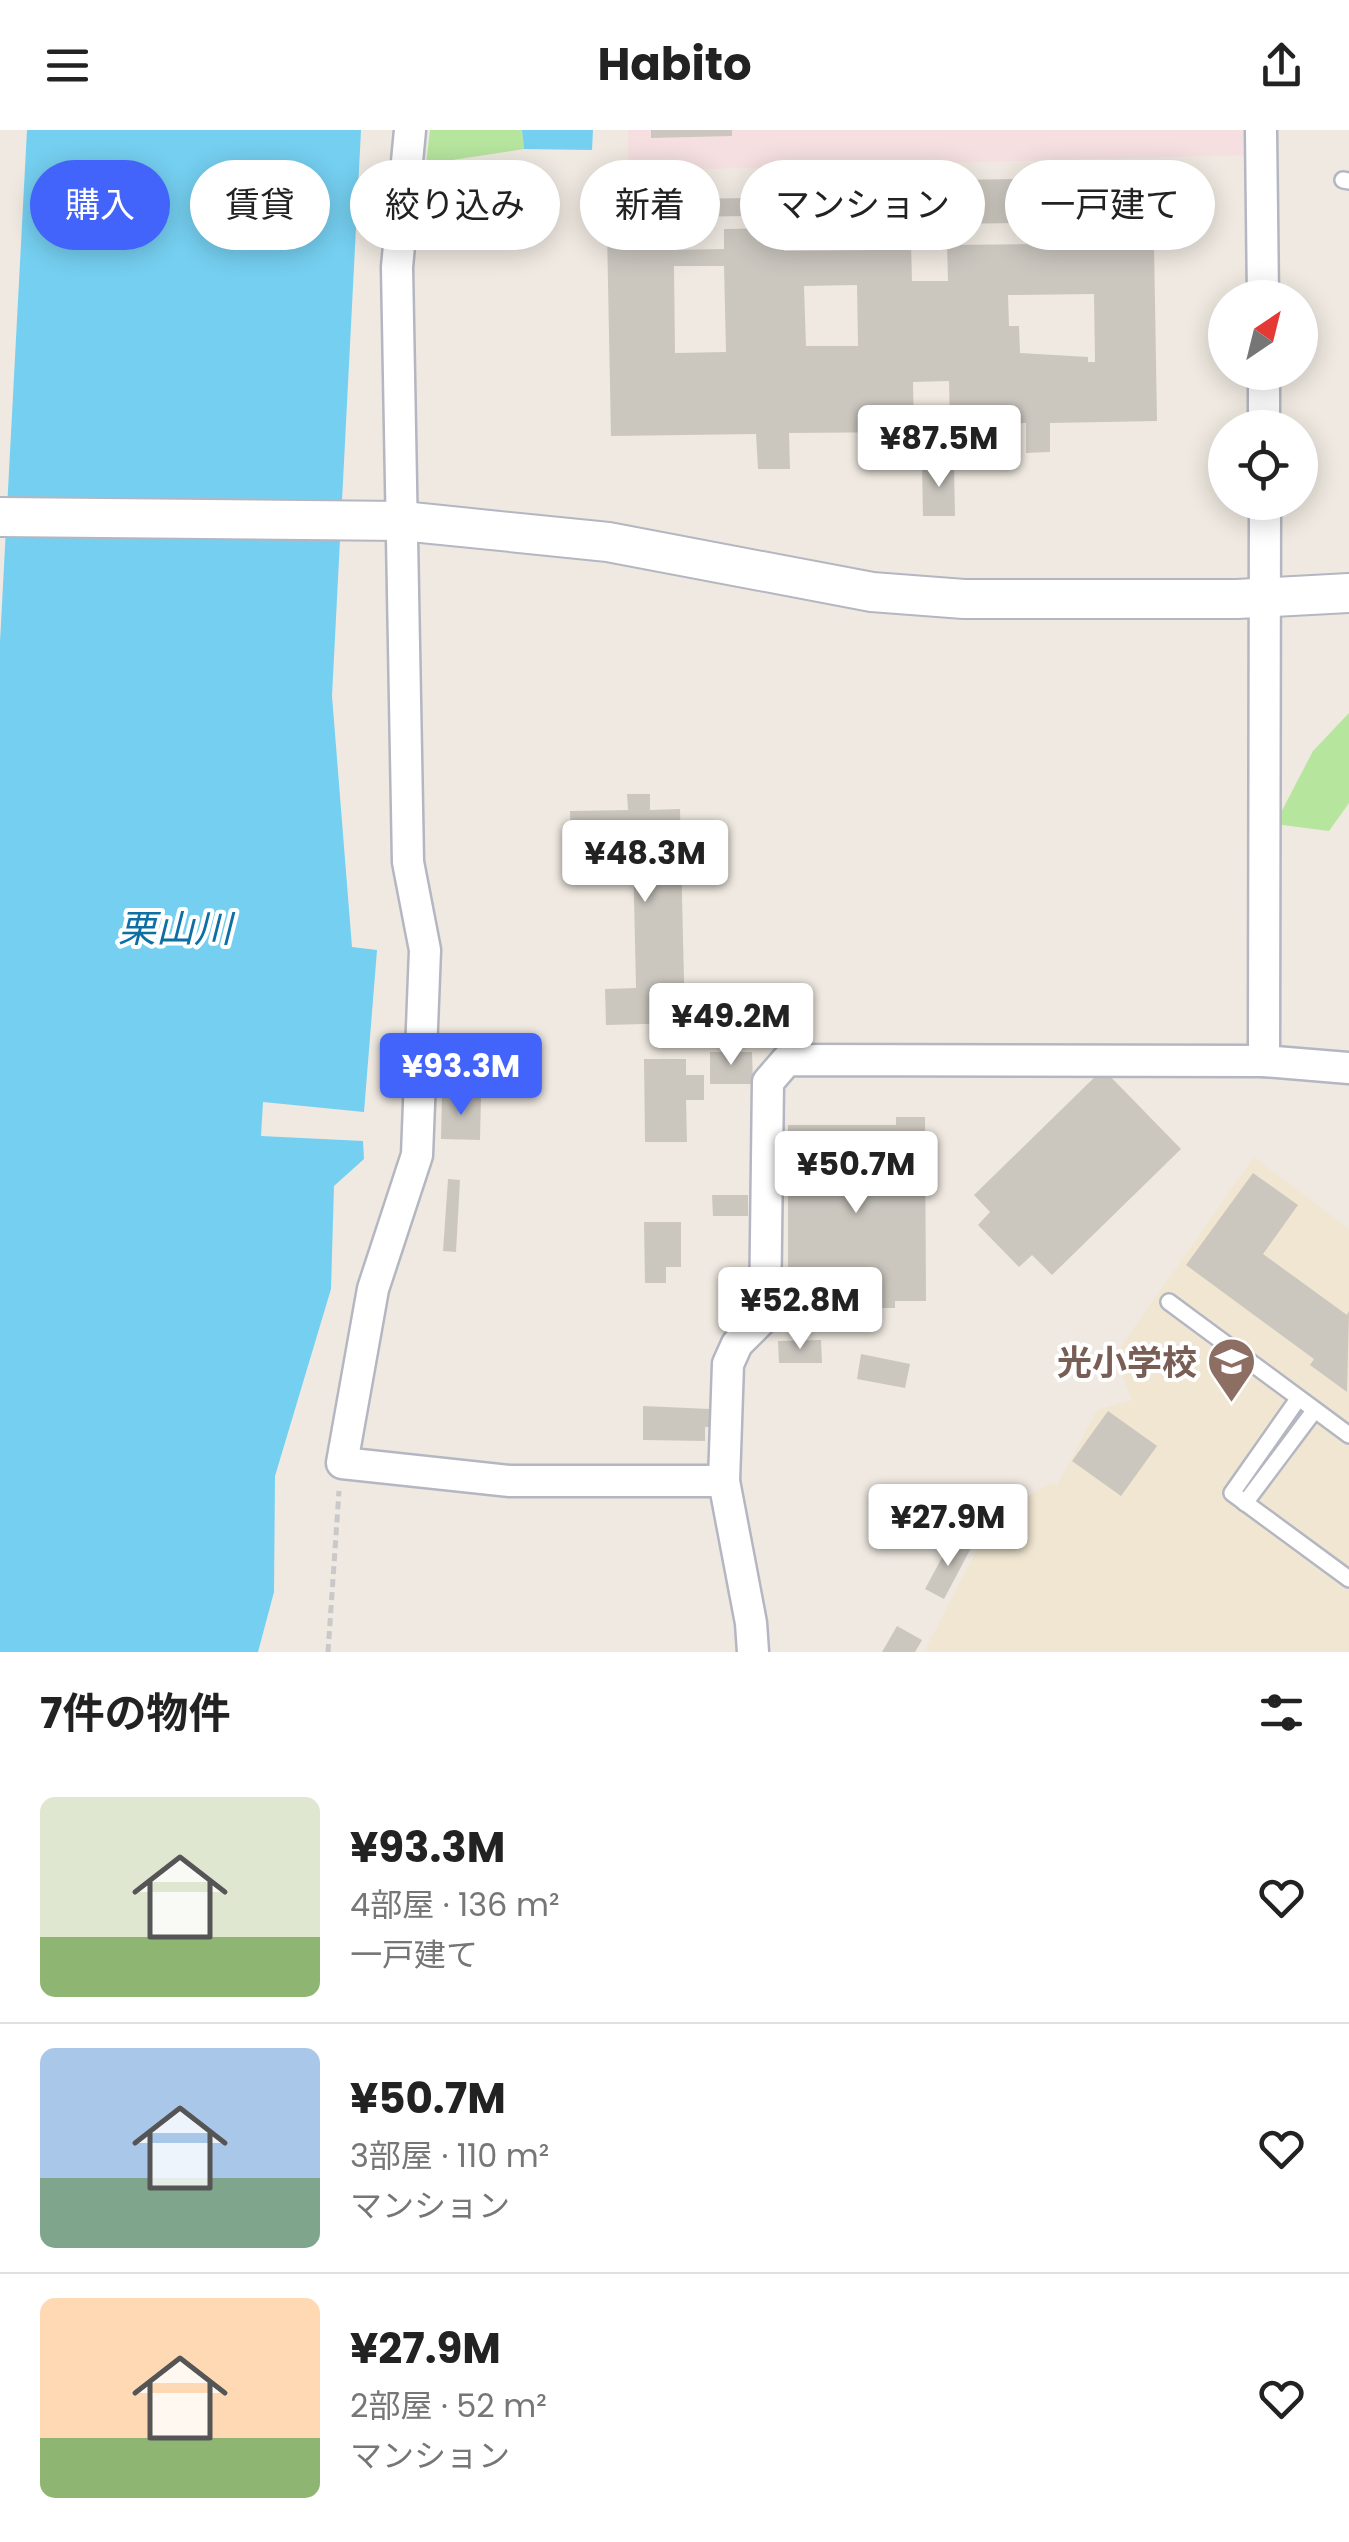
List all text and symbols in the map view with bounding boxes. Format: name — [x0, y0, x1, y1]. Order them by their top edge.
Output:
text: Habito — [597, 33, 752, 96]
icon: menu — [40, 38, 95, 93]
icon: share — [1254, 38, 1309, 93]
chip: 購入 — [30, 160, 170, 250]
chip: 賃貸 — [190, 160, 330, 250]
chip: 絞り込み — [350, 160, 560, 250]
chip: 新着 — [580, 160, 720, 250]
chip: マンション — [740, 160, 985, 250]
chip: 一戸建て — [1005, 160, 1215, 250]
north arrow — [1208, 280, 1318, 390]
map controls — [1208, 280, 1318, 520]
pin: ¥87.5M — [858, 405, 1020, 490]
button: locate — [1208, 410, 1318, 520]
text: ¥87.5M — [880, 415, 998, 460]
pin: ¥48.3M — [564, 820, 726, 905]
text: ¥48.3M — [584, 830, 706, 875]
water label: 栗山川 — [118, 902, 236, 955]
pin: ¥49.2M — [650, 983, 812, 1068]
text: ¥49.2M — [671, 993, 791, 1038]
pin: ¥93.3M — [380, 1033, 542, 1118]
text: ¥93.3M — [402, 1043, 520, 1088]
pin: ¥50.7M — [775, 1131, 937, 1216]
text: ¥50.7M — [797, 1141, 915, 1186]
pin: ¥52.8M — [719, 1267, 881, 1352]
text: ¥52.8M — [740, 1277, 860, 1322]
school or university icon: 光小学校 — [1206, 1336, 1258, 1404]
place label: 光小学校 — [1057, 1338, 1197, 1387]
pin: ¥27.9M — [867, 1484, 1029, 1569]
text: ¥27.9M — [891, 1494, 1005, 1539]
text: 7件の物件 — [40, 1684, 230, 1743]
icon: filters — [1254, 1685, 1309, 1740]
text: ¥93.3M — [350, 1818, 505, 1877]
icon: home — [120, 1837, 240, 1957]
icon: heart — [1254, 1870, 1309, 1925]
text: 4部屋 · 136 m² — [350, 1882, 559, 1927]
text: 一戸建て — [350, 1932, 478, 1977]
text: ¥50.7M — [350, 2069, 506, 2128]
icon: home — [120, 2088, 240, 2208]
icon: heart — [1254, 2121, 1309, 2176]
text: 3部屋 · 110 m² — [350, 2133, 549, 2178]
text: マンション — [350, 2183, 510, 2228]
text: ¥27.9M — [350, 2319, 501, 2378]
icon: home — [120, 2338, 240, 2458]
icon: heart — [1254, 2371, 1309, 2426]
text: 2部屋 · 52 m² — [350, 2383, 547, 2428]
text: マンション — [350, 2433, 510, 2478]

